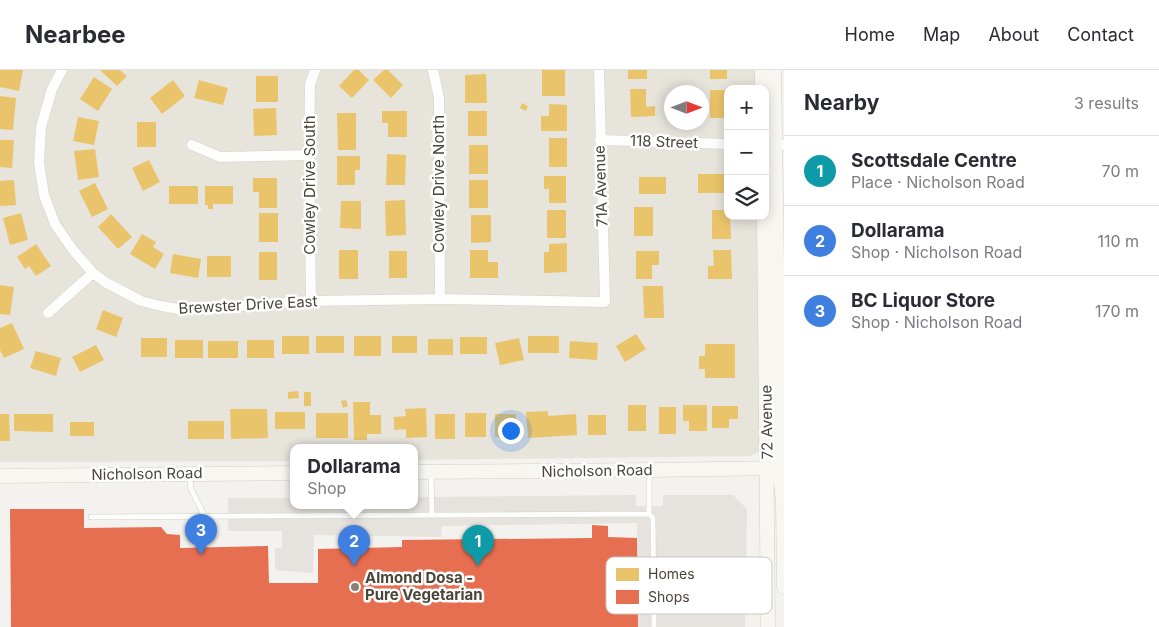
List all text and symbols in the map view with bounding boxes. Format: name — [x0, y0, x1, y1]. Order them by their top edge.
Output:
text: Nearbee — [25, 20, 126, 49]
text: Home — [845, 24, 895, 45]
text: Map — [923, 24, 960, 45]
text: About — [988, 24, 1039, 45]
text: Contact — [1067, 24, 1134, 45]
north arrow — [664, 85, 709, 130]
map controls — [724, 85, 769, 220]
button: + — [724, 85, 769, 130]
text: Nearby — [804, 90, 879, 115]
text: 3 results — [1074, 93, 1139, 113]
street label: Cowley Drive South — [300, 115, 319, 255]
street label: Cowley Drive North — [429, 115, 448, 253]
button: − — [724, 130, 769, 175]
street label: 118 Street — [630, 131, 698, 152]
street label: 71A Avenue — [590, 145, 611, 227]
text: Scottsdale Centre — [851, 149, 1017, 172]
text: 1 — [817, 161, 823, 181]
text: 70 m — [1102, 161, 1139, 181]
text: Place · Nicholson Road — [851, 172, 1025, 192]
button: layers — [724, 175, 769, 220]
text: Dollarama — [851, 219, 945, 242]
text: 2 — [815, 231, 825, 251]
text: 110 m — [1097, 231, 1139, 251]
text: Shop · Nicholson Road — [851, 242, 1022, 262]
text: BC Liquor Store — [851, 289, 995, 312]
street label: Brewster Drive East — [178, 291, 318, 318]
text: 3 — [815, 301, 825, 321]
text: 170 m — [1095, 301, 1139, 321]
text: Shop · Nicholson Road — [851, 312, 1022, 332]
street label: 72 Avenue — [756, 385, 777, 459]
your location — [498, 418, 524, 444]
popup — [290, 444, 418, 509]
text: Dollarama — [307, 455, 401, 478]
street label: Nicholson Road — [541, 460, 653, 481]
street label: Nicholson Road — [91, 463, 203, 484]
text: Shop — [307, 478, 346, 498]
pin: 3 — [185, 514, 217, 555]
pin: 2 — [338, 525, 370, 566]
pin: 1 — [462, 525, 494, 566]
legend — [606, 557, 772, 614]
text: Homes — [648, 565, 695, 582]
place label: Almond Dosa - Pure Vegetarian — [365, 568, 483, 604]
marker: Almond Dosa - Pure Vegetarian — [349, 581, 361, 593]
text: Shops — [648, 588, 690, 605]

